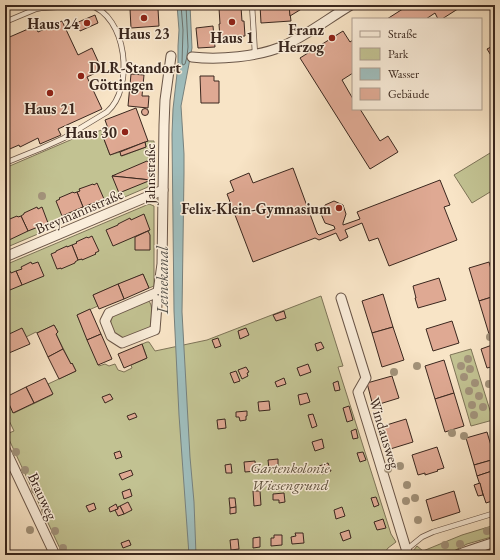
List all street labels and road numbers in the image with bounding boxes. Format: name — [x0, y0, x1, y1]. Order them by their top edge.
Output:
street label: Jahnstraße — [140, 144, 159, 206]
street label: Breymannstraße — [32, 184, 126, 238]
street label: Windausweg — [365, 395, 405, 471]
street label: Brauweg — [24, 469, 62, 523]

